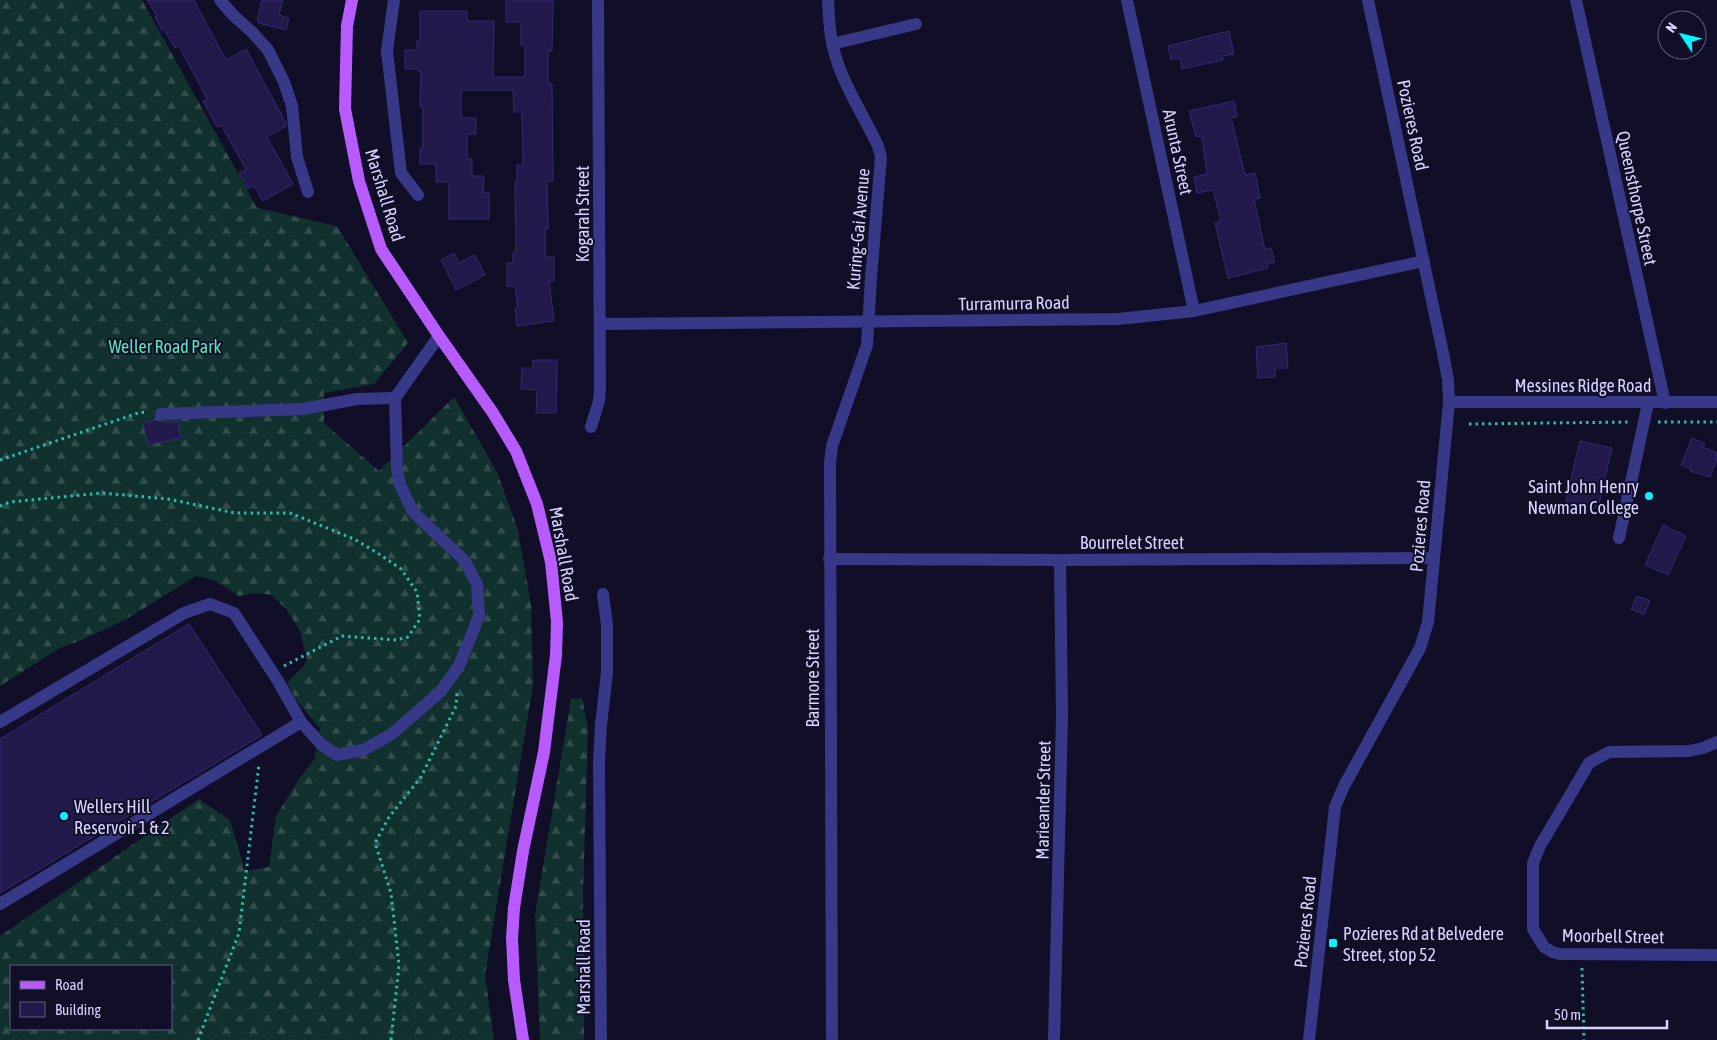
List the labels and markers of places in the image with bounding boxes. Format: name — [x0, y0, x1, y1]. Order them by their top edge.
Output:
place label: Saint John Henry Newman College — [1527, 476, 1639, 518]
marker: Saint John Henry Newman College — [1643, 490, 1655, 502]
place label: Wellers Hill Reservoir 1 & 2 — [74, 796, 170, 838]
marker: Wellers Hill Reservoir 1 & 2 — [58, 810, 70, 822]
place label: Pozieres Rd at Belvedere Street, stop 52 — [1343, 923, 1504, 965]
marker: Pozieres Rd at Belvedere Street, stop 52 — [1327, 937, 1339, 949]

